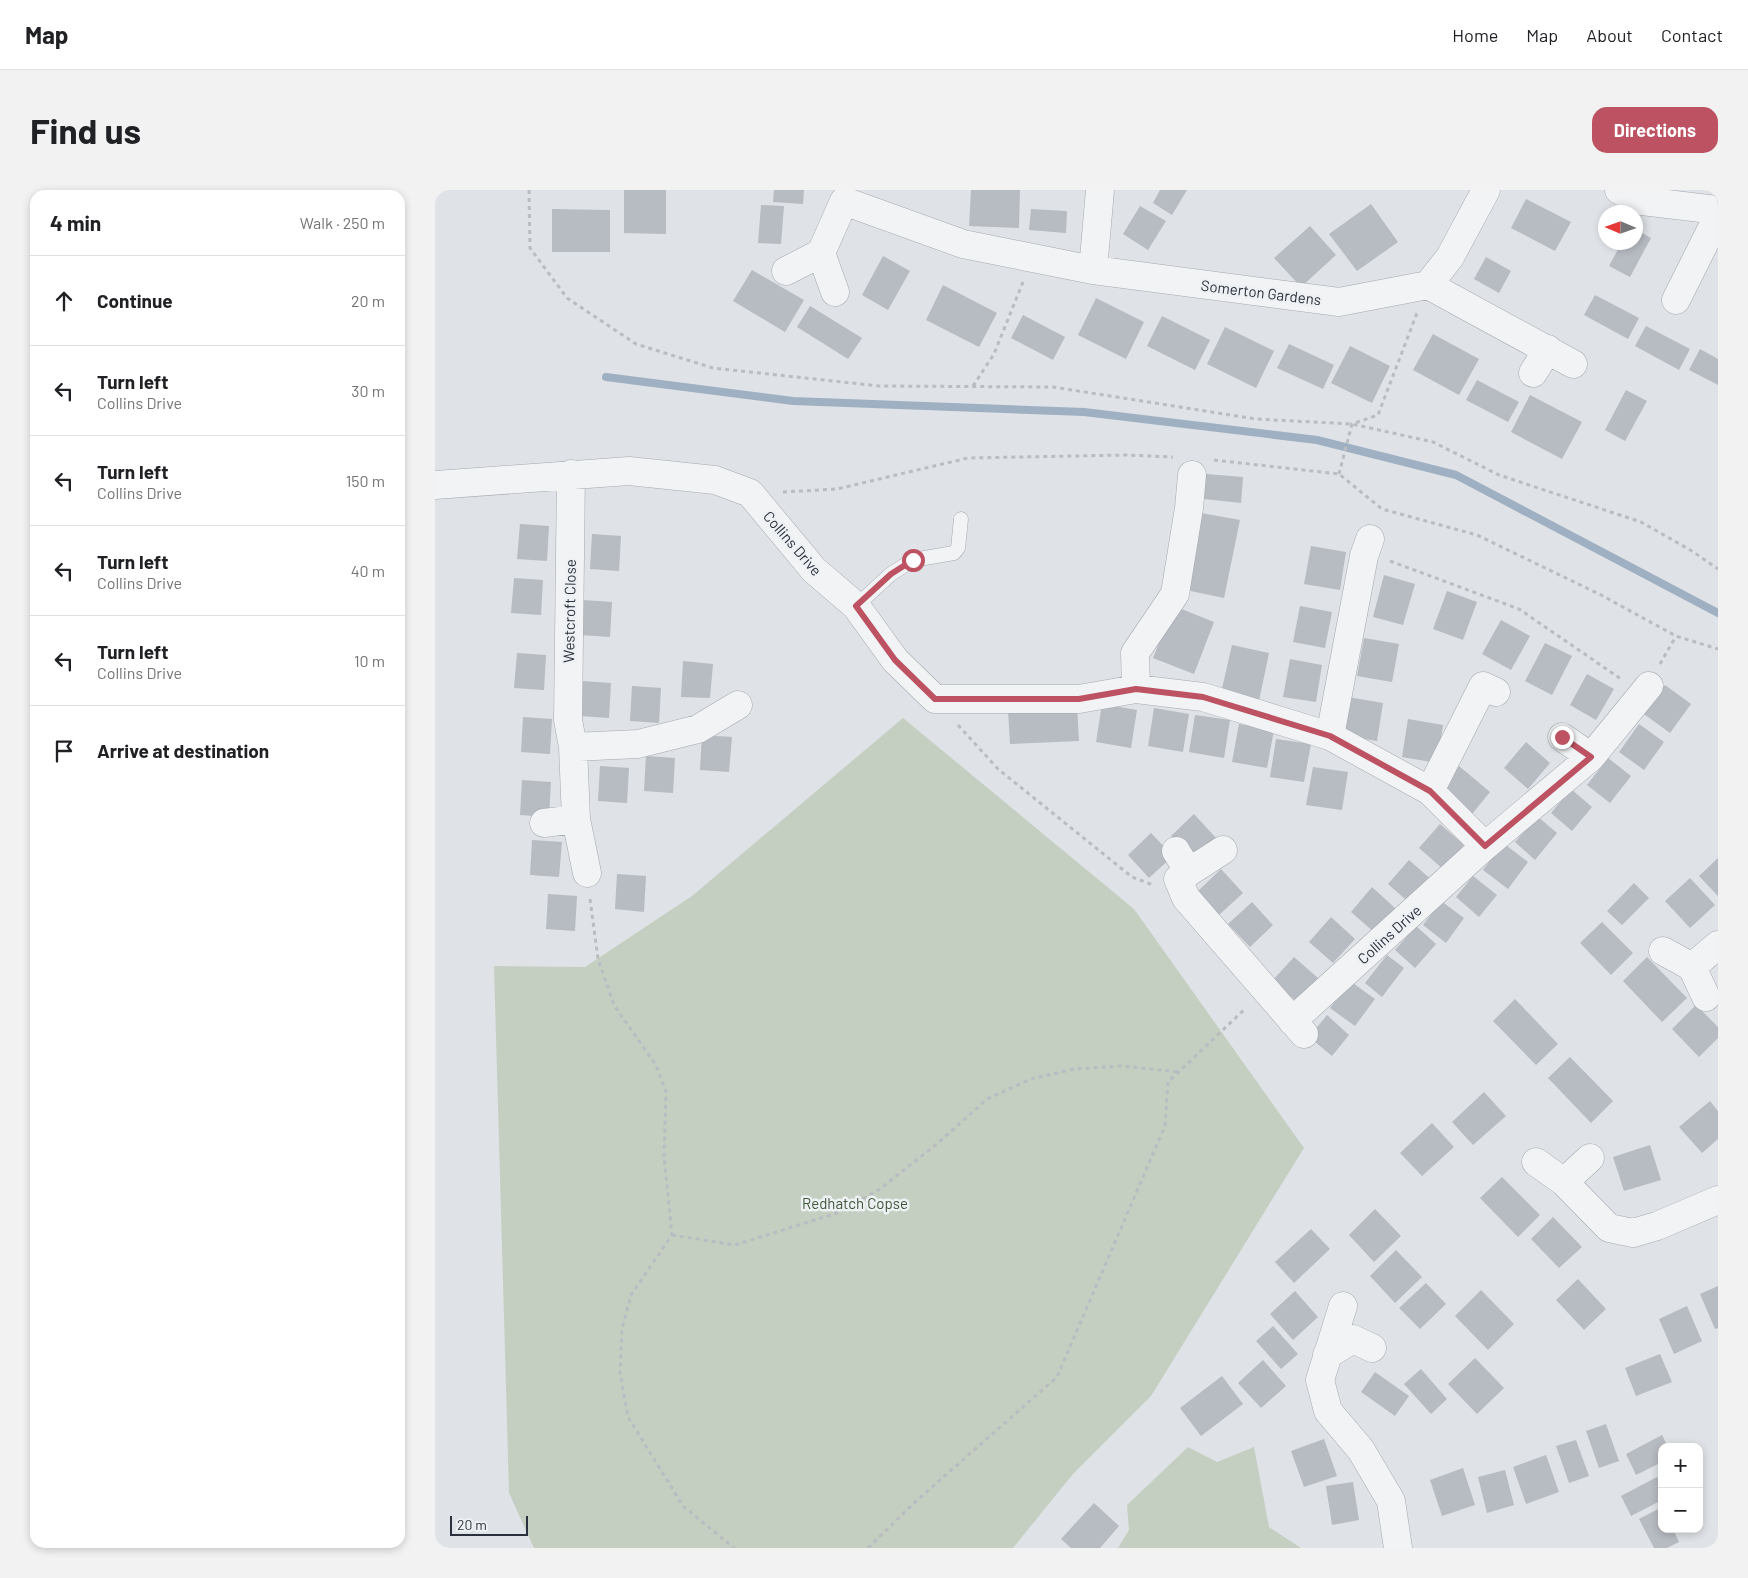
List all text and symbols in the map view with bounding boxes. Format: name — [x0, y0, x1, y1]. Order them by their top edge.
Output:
text: Map — [25, 20, 68, 49]
text: Home — [1452, 24, 1498, 46]
text: Map — [1526, 24, 1558, 46]
text: About — [1586, 24, 1633, 46]
text: Contact — [1661, 24, 1723, 46]
button: Directions — [1592, 107, 1718, 153]
text: Find us — [30, 109, 141, 151]
north arrow — [1598, 205, 1643, 250]
text: 4 min — [50, 210, 101, 235]
text: Walk · 250 m — [300, 213, 385, 232]
street label: Somerton Gardens — [1200, 276, 1322, 308]
icon: ahead — [50, 287, 78, 315]
text: Continue — [97, 289, 173, 312]
text: 20 m — [351, 291, 385, 310]
text: Turn left — [97, 370, 168, 393]
icon: left — [50, 377, 78, 405]
text: 30 m — [351, 381, 385, 400]
text: Collins Drive — [97, 393, 182, 412]
text: Turn left — [97, 460, 168, 483]
icon: left — [50, 467, 78, 495]
text: 150 m — [346, 471, 385, 490]
text: Collins Drive — [97, 483, 182, 502]
street label: Collins Drive — [760, 507, 826, 579]
route start — [902, 549, 925, 572]
text: Turn left — [97, 550, 168, 573]
icon: left — [50, 557, 78, 585]
street label: Westcroft Close — [559, 559, 579, 663]
text: 40 m — [351, 561, 385, 580]
text: Collins Drive — [97, 573, 182, 592]
text: Turn left — [97, 640, 168, 663]
icon: left — [50, 647, 78, 675]
text: 10 m — [354, 651, 385, 670]
text: Collins Drive — [97, 663, 182, 682]
route end — [1551, 726, 1574, 749]
icon: arrive — [50, 737, 78, 765]
text: Arrive at destination — [97, 739, 269, 762]
street label: Collins Drive — [1353, 901, 1425, 967]
park label: Redhatch Copse — [802, 1194, 908, 1212]
map controls — [1658, 1443, 1703, 1533]
button: + — [1658, 1443, 1703, 1488]
button: − — [1658, 1488, 1703, 1533]
scale bar — [450, 1513, 527, 1536]
text: 20 m — [457, 1516, 487, 1533]

